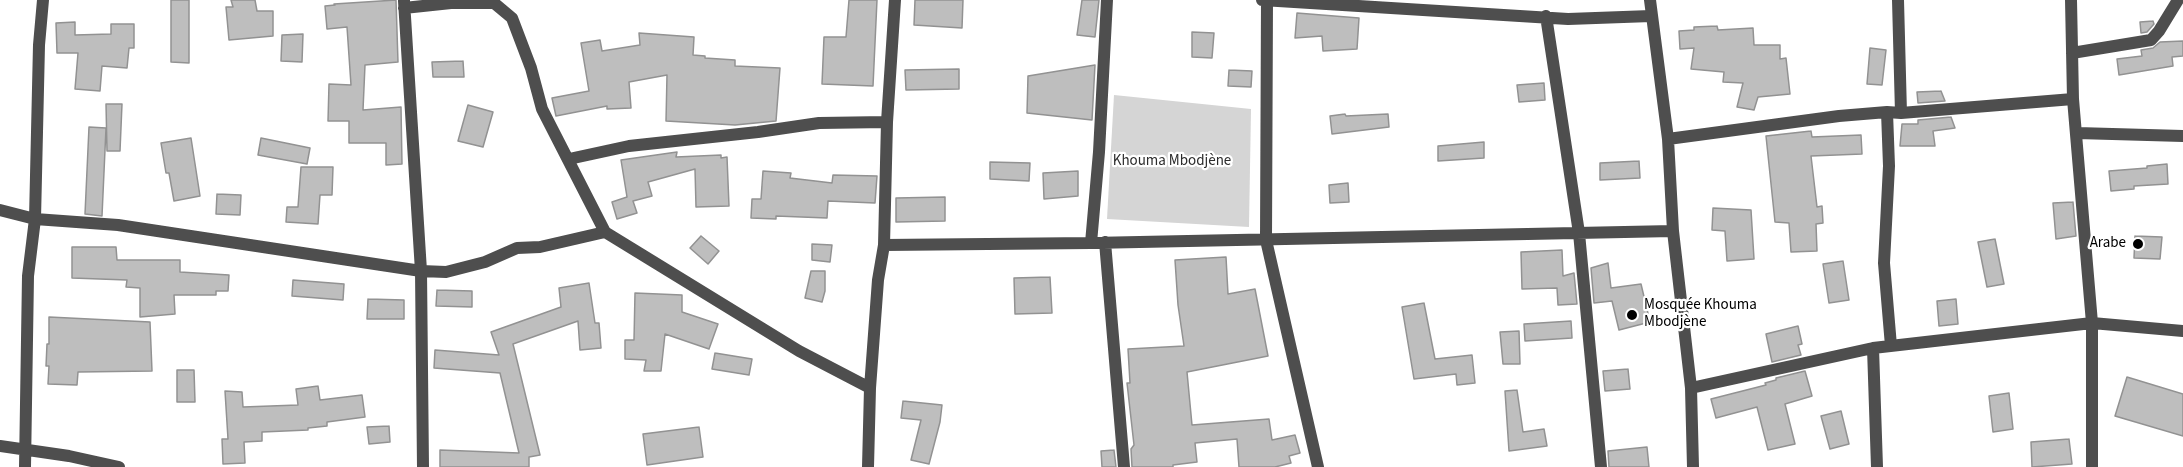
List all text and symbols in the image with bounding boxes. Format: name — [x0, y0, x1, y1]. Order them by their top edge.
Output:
park label: Khouma Mbodjène — [1113, 153, 1231, 171]
place label: Arabe — [2090, 235, 2126, 253]
marker: Arabe — [2131, 237, 2145, 251]
place label: Mosquée Khouma Mbodjène — [1644, 297, 1757, 332]
marker: Mosquée Khouma Mbodjène — [1625, 308, 1639, 322]

